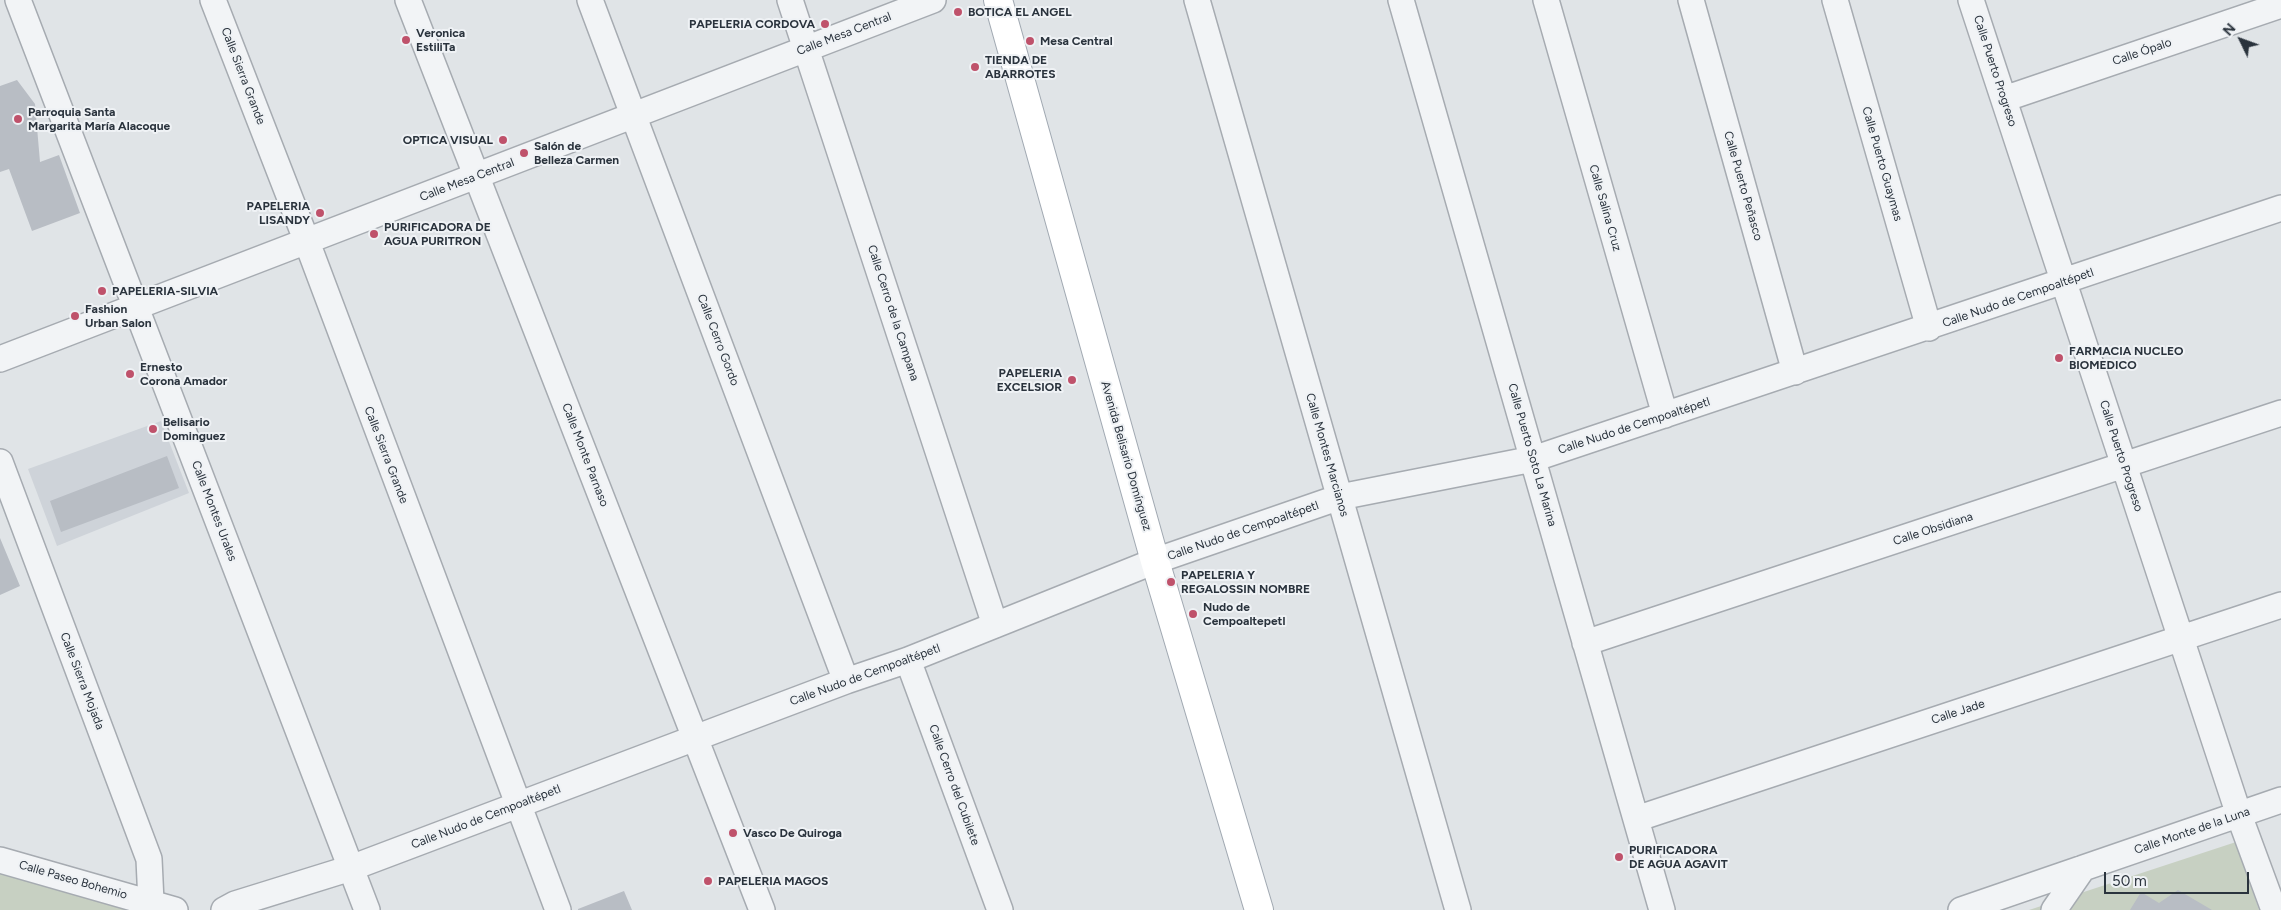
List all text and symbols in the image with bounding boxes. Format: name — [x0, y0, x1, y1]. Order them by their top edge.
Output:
place label: BOTICA EL ANGEL — [968, 5, 1072, 19]
marker: BOTICA EL ANGEL — [952, 6, 964, 18]
street label: Calle Mesa Central — [795, 9, 893, 59]
street label: Calle Puerto Progreso — [1970, 13, 2020, 129]
north arrow — [2216, 15, 2266, 65]
place label: PAPELERIA CORDOVA — [689, 17, 815, 31]
marker: PAPELERIA CORDOVA — [819, 18, 831, 30]
text: N — [2220, 20, 2239, 39]
street label: Calle Sierra Grande — [218, 25, 268, 127]
place label: Veronica EstiliTa — [416, 26, 465, 54]
marker: Veronica EstiliTa — [400, 34, 412, 46]
place label: Mesa Central — [1040, 34, 1113, 48]
marker: Mesa Central — [1024, 35, 1036, 47]
street label: Calle Ópalo — [2110, 35, 2174, 69]
place label: TIENDA DE ABARROTES — [985, 53, 1056, 81]
marker: TIENDA DE ABARROTES — [969, 61, 981, 73]
place label: Parroquia Santa Margarita María Alacoque — [28, 105, 170, 133]
street label: Calle Puerto Guaymas — [1859, 105, 1905, 223]
marker: Parroquia Santa Margarita María Alacoque — [12, 113, 24, 125]
street label: Calle Puerto Peñasco — [1720, 129, 1766, 243]
place label: OPTICA VISUAL — [403, 133, 493, 147]
marker: OPTICA VISUAL — [497, 134, 509, 146]
place label: Salón de Belleza Carmen — [534, 139, 619, 167]
marker: Salón de Belleza Carmen — [518, 147, 530, 159]
street label: Calle Mesa Central — [418, 155, 516, 205]
street label: Calle Salina Cruz — [1586, 163, 1624, 253]
place label: PAPELERIA LISANDY — [247, 199, 310, 227]
marker: PAPELERIA LISANDY — [314, 207, 326, 219]
place label: PURIFICADORA DE AGUA PURITRON — [384, 220, 491, 248]
marker: PURIFICADORA DE AGUA PURITRON — [368, 228, 380, 240]
street label: Calle Cerro de la Campana — [864, 243, 922, 383]
street label: Calle Nudo de Cempoaltépetl — [1940, 265, 2096, 331]
place label: PAPELERIA-SILVIA — [112, 284, 218, 298]
marker: PAPELERIA-SILVIA — [96, 285, 108, 297]
street label: Calle Cerro Gordo — [694, 292, 742, 388]
place label: Fashion Urban Salon — [85, 302, 152, 330]
marker: Fashion Urban Salon — [69, 310, 81, 322]
place label: FARMACIA NUCLEO BIOMEDICO — [2069, 344, 2183, 372]
marker: FARMACIA NUCLEO BIOMEDICO — [2053, 352, 2065, 364]
place label: Ernesto Corona Amador — [140, 360, 227, 388]
place label: PAPELERIA EXCELSIOR — [997, 366, 1062, 394]
marker: Ernesto Corona Amador — [124, 368, 136, 380]
marker: PAPELERIA EXCELSIOR — [1066, 374, 1078, 386]
street label: Avenida Belisario Domínguez — [1098, 379, 1154, 533]
street label: Calle Puerto Soto La Marina — [1505, 382, 1559, 528]
street label: Calle Montes Marcianos — [1302, 392, 1352, 518]
street label: Calle Nudo de Cempoaltépetl — [1556, 395, 1712, 457]
street label: Calle Puerto Progreso — [2096, 398, 2146, 514]
street label: Calle Monte Parnaso — [559, 401, 611, 509]
street label: Calle Sierra Grande — [361, 404, 411, 506]
place label: Belisario Dominguez — [163, 415, 225, 443]
marker: Belisario Dominguez — [147, 423, 159, 435]
street label: Calle Montes Urales — [188, 459, 240, 563]
street label: Calle Nudo de Cempoaltépetl — [1165, 498, 1321, 564]
street label: Calle Obsidiana — [1891, 509, 1975, 549]
place label: PAPELERIA Y REGALOSSIN NOMBRE — [1181, 568, 1310, 596]
marker: PAPELERIA Y REGALOSSIN NOMBRE — [1165, 576, 1177, 588]
place label: Nudo de Cempoaltepetl — [1203, 600, 1285, 628]
marker: Nudo de Cempoaltepetl — [1187, 608, 1199, 620]
street label: Calle Sierra Mojada — [57, 630, 107, 732]
street label: Calle Nudo de Cempoaltépetl — [788, 641, 942, 709]
street label: Calle Jade — [1929, 697, 1987, 727]
street label: Calle Cerro del Cubilete — [925, 723, 983, 847]
street label: Calle Nudo de Cempoaltépetl — [409, 782, 563, 852]
street label: Calle Monte de la Luna — [2132, 804, 2252, 858]
place label: Vasco De Quiroga — [743, 826, 842, 840]
marker: Vasco De Quiroga — [727, 827, 739, 839]
place label: PURIFICADORA DE AGUA AGAVIT — [1629, 843, 1728, 871]
marker: PURIFICADORA DE AGUA AGAVIT — [1613, 851, 1625, 863]
street label: Calle Paseo Bohemio — [17, 858, 129, 902]
scale bar — [2106, 862, 2251, 894]
text: 50 m — [2112, 872, 2147, 890]
place label: PAPELERIA MAGOS — [718, 874, 828, 888]
marker: PAPELERIA MAGOS — [702, 875, 714, 887]

